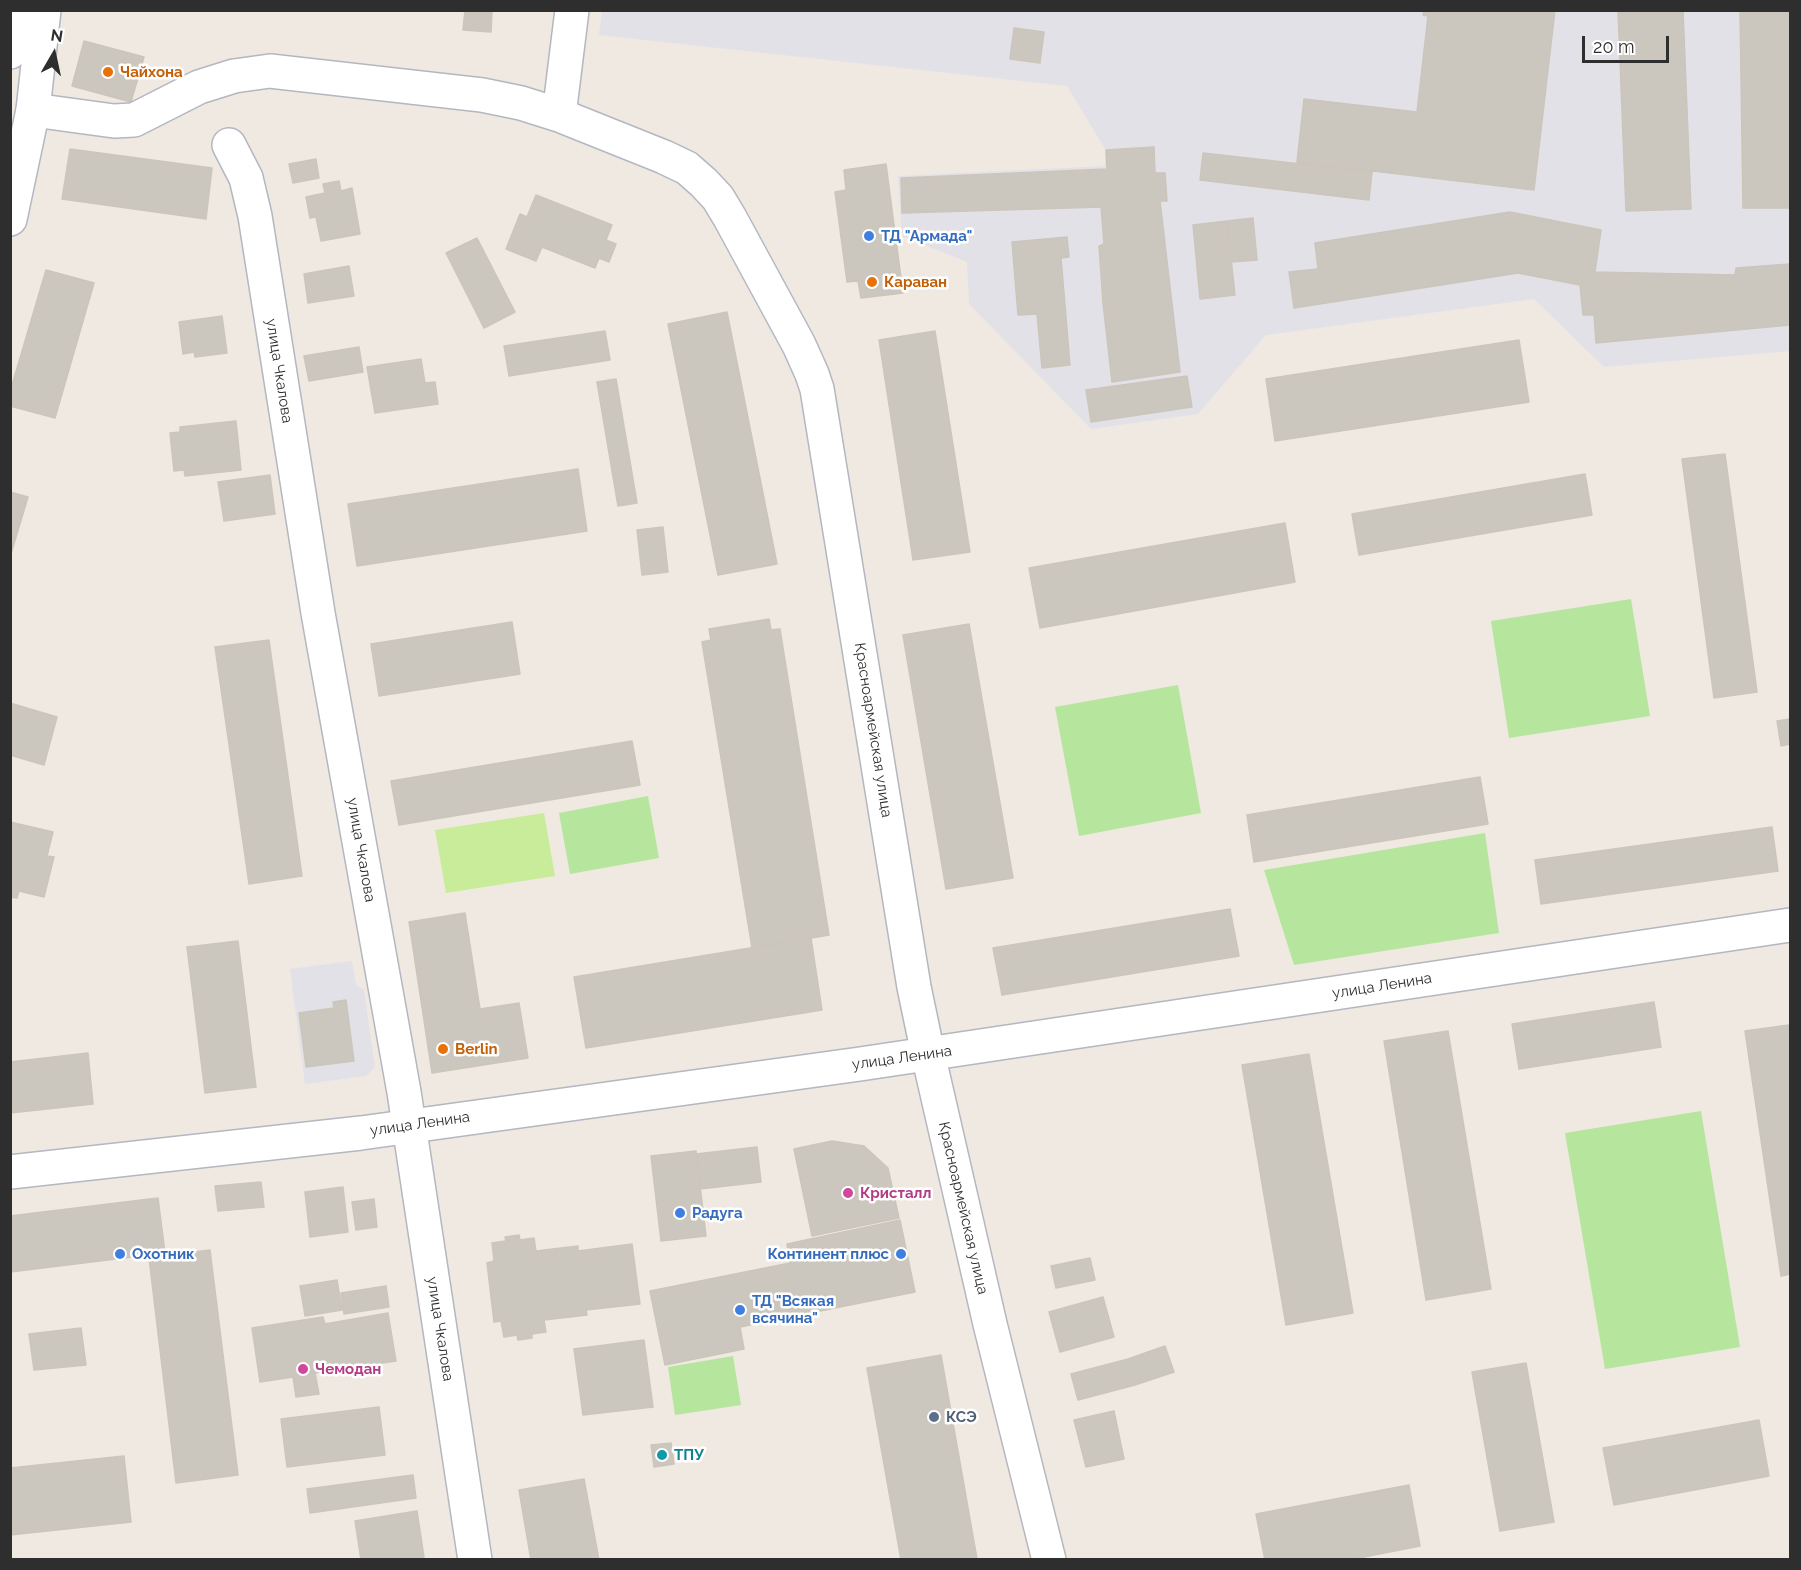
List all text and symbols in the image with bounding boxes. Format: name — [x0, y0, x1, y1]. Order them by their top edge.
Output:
north arrow — [24, 24, 84, 84]
scale bar — [1585, 24, 1672, 62]
text: N — [49, 25, 64, 46]
text: 20 m — [1593, 36, 1635, 57]
place label: Чайхона — [120, 63, 183, 81]
marker: Чайхона — [101, 65, 115, 79]
place label: ТД "Армада" — [881, 227, 973, 245]
marker: ТД "Армада" — [862, 229, 876, 243]
place label: Караван — [884, 273, 947, 291]
marker: Караван — [865, 275, 879, 289]
street label: улица Чкалова — [262, 317, 296, 425]
street label: Красноармейская улица — [850, 641, 896, 819]
street label: улица Чкалова — [343, 796, 379, 904]
street label: улица Ленина — [1331, 969, 1433, 1003]
place label: Berlin — [455, 1040, 498, 1058]
marker: Berlin — [436, 1042, 450, 1056]
street label: улица Ленина — [851, 1042, 953, 1074]
street label: улица Ленина — [369, 1108, 471, 1140]
street label: Красноармейская улица — [934, 1120, 992, 1296]
place label: Кристалл — [860, 1184, 931, 1202]
marker: Кристалл — [841, 1186, 855, 1200]
place label: Радуга — [692, 1204, 743, 1222]
marker: Радуга — [673, 1206, 687, 1220]
place label: Охотник — [132, 1245, 195, 1263]
place label: Континент плюс — [768, 1245, 889, 1263]
marker: Охотник — [113, 1247, 127, 1261]
marker: Континент плюс — [894, 1247, 908, 1261]
street label: улица Чкалова — [423, 1275, 457, 1383]
place label: ТД "Всякая всячина" — [752, 1292, 834, 1327]
marker: ТД "Всякая всячина" — [733, 1303, 747, 1317]
place label: Чемодан — [315, 1360, 381, 1378]
marker: Чемодан — [296, 1362, 310, 1376]
place label: КСЭ — [946, 1408, 977, 1426]
marker: КСЭ — [927, 1410, 941, 1424]
place label: ТПУ — [674, 1446, 704, 1464]
marker: ТПУ — [655, 1448, 669, 1462]

